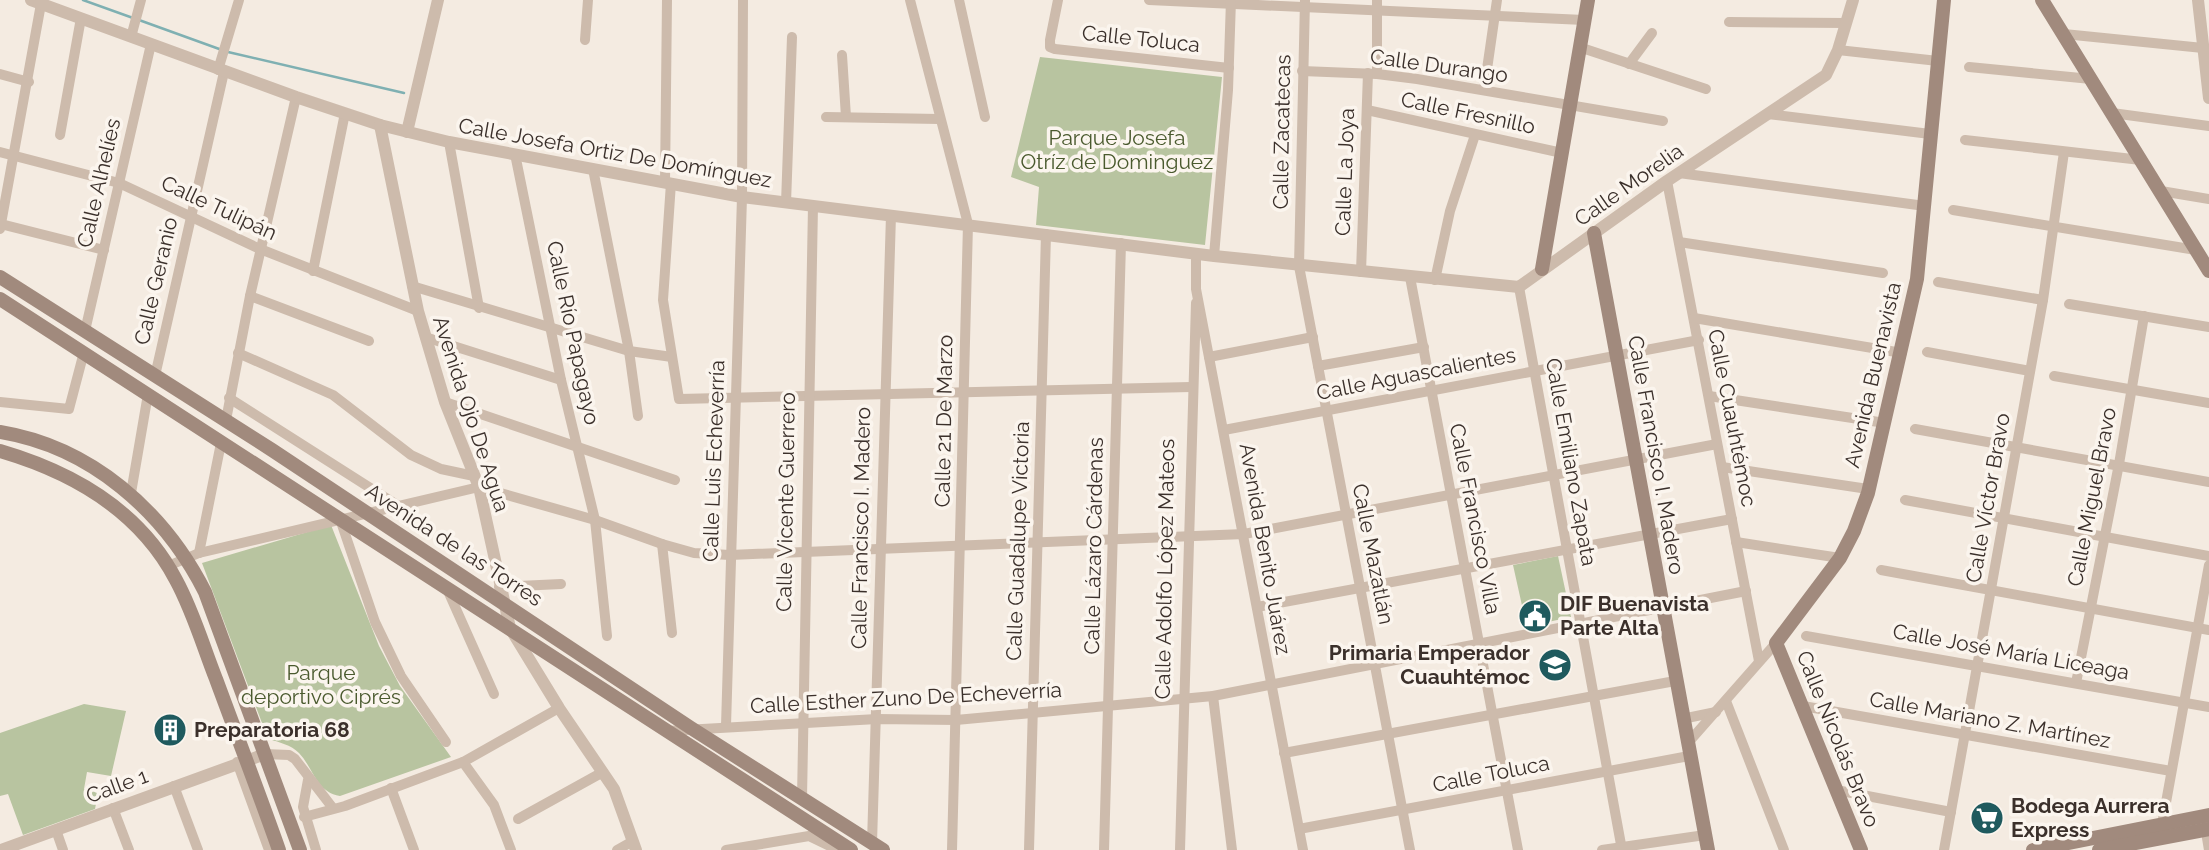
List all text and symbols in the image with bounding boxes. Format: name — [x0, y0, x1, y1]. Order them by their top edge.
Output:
street label: Calle Toluca — [1081, 20, 1201, 57]
street label: Calle Durango — [1369, 43, 1510, 88]
street label: Calle Zacatecas — [1268, 54, 1295, 210]
street label: Calle Fresnillo — [1399, 86, 1538, 139]
street label: Calle La Joya — [1330, 108, 1359, 236]
street label: Calle Josefa Ortiz De Domínguez — [457, 113, 774, 192]
street label: Calle Alhelíes — [72, 116, 125, 250]
park label: Parque Josefa Otríz de Dominguez — [1021, 125, 1213, 174]
street label: Calle Morelia — [1570, 138, 1688, 231]
street label: Calle Tulipán — [157, 170, 281, 245]
street label: Calle Geranio — [129, 215, 182, 347]
street label: Calle Río Papagayo — [542, 239, 605, 427]
street label: Avenida Buenavista — [1839, 280, 1906, 470]
street label: Avenida Ojo De Agua — [428, 313, 515, 515]
street label: Calle Cuauhtémoc — [1703, 327, 1762, 509]
street label: Calle Francisco I. Madero — [1623, 333, 1690, 576]
street label: Calle 21 De Marzo — [929, 334, 958, 508]
street label: Calle Aguascalientes — [1314, 342, 1518, 405]
street label: Calle Emiliano Zapata — [1541, 356, 1602, 568]
street label: Calle Luis Echeverría — [697, 360, 730, 562]
street label: Calle Vicente Guerrero — [771, 392, 800, 612]
street label: Calle Miguel Bravo — [2062, 405, 2121, 589]
street label: Calle Francisco I. Madero — [846, 407, 875, 649]
street label: Calle Víctor Bravo — [1960, 411, 2015, 585]
street label: Calle Guadalupe Victoria — [1001, 421, 1034, 661]
street label: Calle Francisco Villa — [1445, 421, 1506, 617]
street label: Calle Lázaro Cárdenas — [1079, 437, 1108, 655]
street label: Calle Adolfo López Mateos — [1150, 438, 1179, 700]
street label: Avenida Benito Juárez — [1235, 441, 1296, 656]
street label: Avenida de las Torres — [361, 478, 547, 611]
street label: Calle Mazatlán — [1348, 481, 1399, 626]
place label: DIF Buenavista Parte Alta — [1560, 591, 1709, 640]
public building icon: DIF Buenavista Parte Alta — [1516, 597, 1554, 635]
street label: Calle José María Liceaga — [1891, 618, 2131, 685]
place label: Primaria Emperador Cuauhtémoc — [1329, 640, 1530, 689]
school or university icon: Primaria Emperador Cuauhtémoc — [1536, 646, 1574, 684]
street label: Calle Nicolás Bravo — [1792, 647, 1885, 831]
park label: Parque deportivo Ciprés — [241, 660, 401, 709]
street label: Calle Esther Zuno De Echeverría — [749, 677, 1062, 718]
street label: Calle Mariano Z. Martínez — [1868, 686, 2113, 753]
building icon: Preparatoria 68 — [151, 711, 189, 749]
place label: Preparatoria 68 — [194, 717, 350, 742]
street label: Calle Toluca — [1430, 750, 1551, 797]
street label: Calle 1 — [83, 763, 151, 808]
place label: Bodega Aurrera Express — [2011, 793, 2170, 842]
supermarket icon: Bodega Aurrera Express — [1968, 799, 2006, 837]

